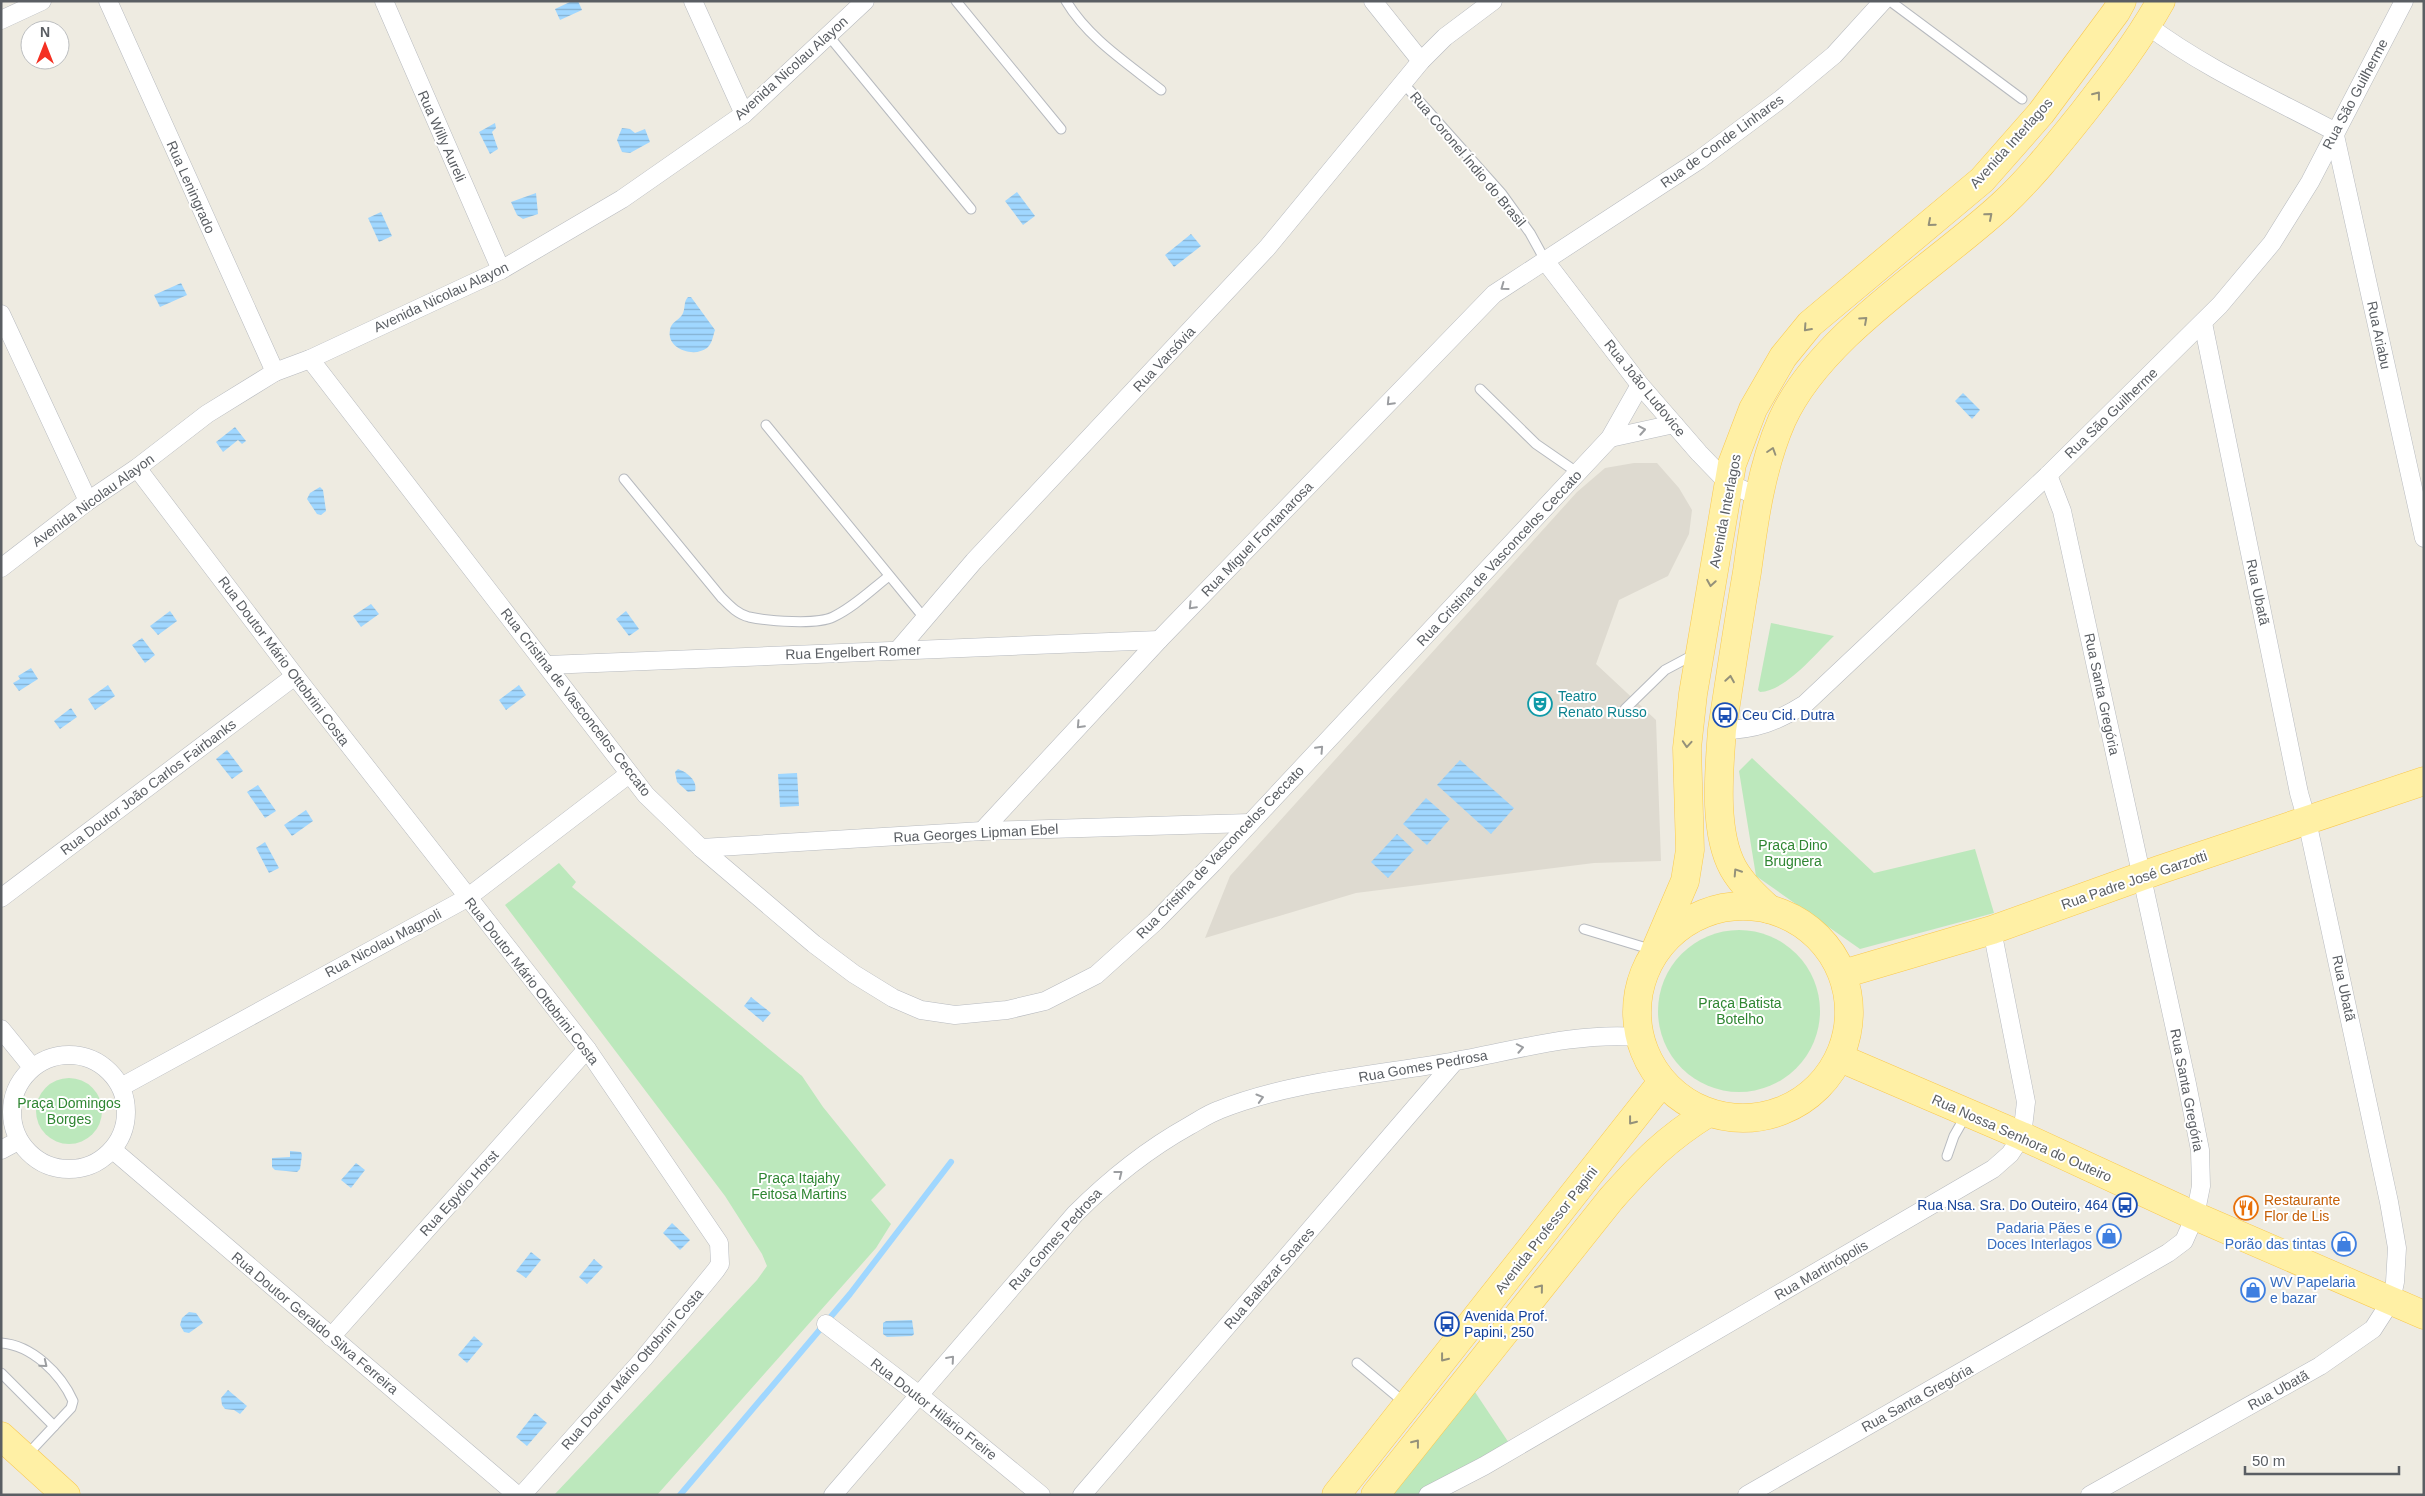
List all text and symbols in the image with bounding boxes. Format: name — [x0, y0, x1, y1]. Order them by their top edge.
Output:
street label: Avenida Nicolau Alayon — [731, 13, 851, 123]
north arrow — [20, 20, 70, 70]
text: N — [40, 24, 50, 40]
street label: Rua São Guilherme — [2319, 36, 2391, 152]
street label: Rua Willy Aureli — [415, 88, 469, 184]
street label: Rua Coronel Índio do Brasil — [1407, 88, 1529, 230]
street label: Rua de Conde Linhares — [1657, 91, 1787, 191]
one-way arrow — [2091, 92, 2099, 101]
street label: Avenida Interlagos — [1966, 95, 2056, 191]
street label: Rua Leningrado — [163, 138, 219, 236]
one-way arrow — [1983, 213, 1992, 222]
one-way arrow — [1928, 218, 1937, 227]
street label: Avenida Nicolau Alayon — [371, 259, 511, 335]
one-way arrow — [1501, 281, 1510, 289]
street label: Rua Ariabu — [2364, 299, 2394, 371]
one-way arrow — [1859, 317, 1868, 326]
street label: Rua Varsóvia — [1130, 323, 1198, 395]
one-way arrow — [1804, 323, 1813, 332]
street label: Rua João Ludovice — [1601, 336, 1689, 440]
street label: Rua São Guilherme — [2061, 364, 2161, 461]
one-way arrow — [1387, 396, 1396, 405]
one-way arrow — [1637, 426, 1646, 436]
one-way arrow — [1766, 447, 1776, 455]
street label: Avenida Nicolau Alayon — [29, 450, 157, 550]
street label: Avenida Interlagos — [1706, 453, 1744, 569]
street label: Rua Cristina de Vasconcelos Ceccato — [1413, 467, 1585, 649]
street label: Rua Miguel Fontanarosa — [1198, 478, 1316, 600]
street label: Rua Ubatã — [2243, 558, 2273, 627]
street label: Rua Doutor Mário Ottobrini Costa — [215, 573, 353, 749]
one-way arrow — [1707, 579, 1717, 588]
one-way arrow — [1188, 601, 1197, 610]
street label: Rua Cristina de Vasconcelos Ceccato — [498, 605, 654, 799]
street label: Rua Santa Gregória — [2081, 631, 2123, 757]
street label: Rua Engelbert Romer — [785, 642, 921, 662]
one-way arrow — [1724, 674, 1735, 682]
place label: Teatro Renato Russo — [1558, 688, 1647, 720]
theatre icon: Teatro Renato Russo — [1527, 691, 1553, 717]
bus stop icon: Ceu Cid. Dutra — [1712, 702, 1738, 728]
place label: Ceu Cid. Dutra — [1742, 707, 1835, 723]
street label: Rua Doutor João Carlos Fairbanks — [57, 716, 239, 858]
one-way arrow — [1077, 719, 1086, 728]
one-way arrow — [1682, 740, 1693, 748]
one-way arrow — [1314, 746, 1323, 755]
street label: Rua Cristina de Vasconcelos Ceccato — [1133, 762, 1307, 942]
street label: Rua Georges Lipman Ebel — [893, 821, 1059, 845]
park label: Praça Dino Brugnera — [1758, 837, 1828, 869]
street label: Rua Padre José Garzotti — [2059, 847, 2209, 913]
one-way arrow — [1733, 869, 1743, 878]
street label: Rua Doutor Mário Ottobrini Costa — [462, 894, 602, 1068]
street label: Rua Nicolau Magnoli — [322, 906, 444, 980]
street label: Rua Ubatã — [2329, 954, 2359, 1023]
park label: Praça Batista Botelho — [1698, 995, 1782, 1027]
street label: Rua Santa Gregória — [2167, 1027, 2207, 1153]
one-way arrow — [1515, 1044, 1524, 1054]
street label: Rua Gomes Pedrosa — [1357, 1047, 1489, 1085]
street label: Rua Nossa Senhora do Outeiro — [1930, 1091, 2115, 1185]
one-way arrow — [1256, 1093, 1264, 1103]
park label: Praça Domingos Borges — [17, 1095, 121, 1127]
one-way arrow — [1630, 1115, 1638, 1124]
street label: Rua Egydio Horst — [416, 1147, 502, 1239]
street label: Avenida Professor Papini — [1491, 1163, 1601, 1297]
park label: Praça Itajahy Feitosa Martins — [751, 1170, 847, 1202]
one-way arrow — [1113, 1171, 1122, 1179]
street label: Rua Gomes Pedrosa — [1005, 1185, 1105, 1293]
bus stop icon: Rua Nsa. Sra. Do Outeiro, 464 — [2112, 1192, 2138, 1218]
place label: Restaurante Flor de Lis — [2264, 1192, 2340, 1224]
restaurant icon: Restaurante Flor de Lis — [2233, 1195, 2259, 1221]
place label: Rua Nsa. Sra. Do Outeiro, 464 — [1917, 1197, 2108, 1213]
place label: Padaria Pães e Doces Interlagos — [1987, 1220, 2092, 1252]
shop icon: Padaria Pães e Doces Interlagos — [2096, 1223, 2122, 1249]
street label: Rua Baltazar Soares — [1221, 1224, 1317, 1332]
shop icon: Porão das tintas — [2331, 1231, 2357, 1257]
place label: Porão das tintas — [2225, 1236, 2326, 1252]
street label: Rua Martinópolis — [1772, 1237, 1870, 1303]
street label: Rua Doutor Geraldo Silva Ferreira — [228, 1249, 402, 1398]
place label: WV Papelaria e bazar — [2270, 1274, 2356, 1306]
shop icon: WV Papelaria e bazar — [2240, 1277, 2266, 1303]
street label: Rua Doutor Mário Ottobrini Costa — [558, 1285, 706, 1453]
one-way arrow — [1534, 1285, 1543, 1294]
place label: Avenida Prof. Papini, 250 — [1464, 1308, 1548, 1340]
bus stop icon: Avenida Prof. Papini, 250 — [1434, 1311, 1460, 1337]
one-way arrow — [1442, 1352, 1450, 1361]
street label: Rua Doutor Hilário Freire — [868, 1355, 1000, 1463]
one-way arrow — [945, 1355, 954, 1364]
one-way arrow — [39, 1358, 48, 1367]
street label: Rua Santa Gregória — [1859, 1361, 1976, 1435]
street label: Rua Ubatã — [2245, 1367, 2311, 1413]
one-way arrow — [1411, 1440, 1419, 1449]
scale bar — [2245, 1444, 2399, 1476]
text: 50 m — [2252, 1452, 2285, 1469]

